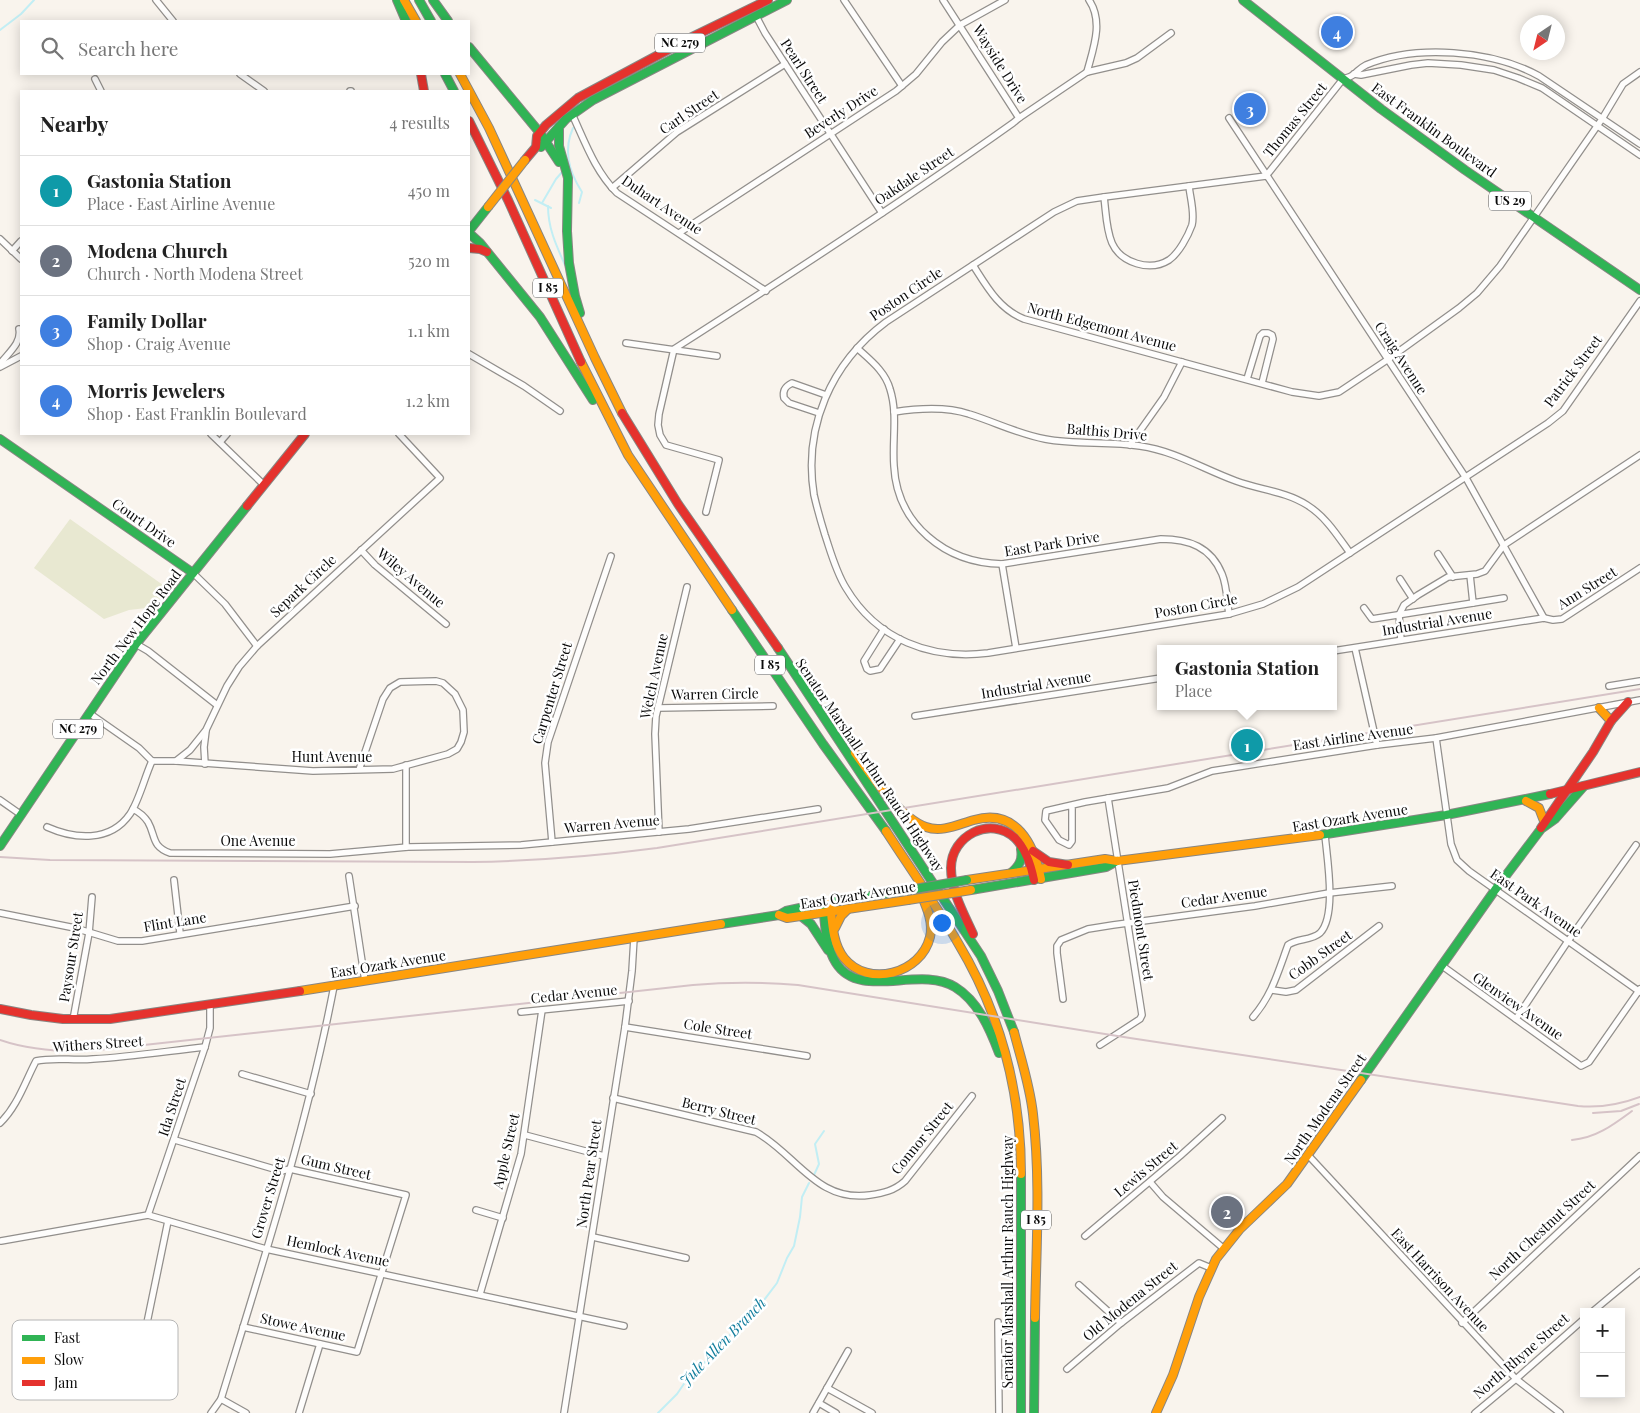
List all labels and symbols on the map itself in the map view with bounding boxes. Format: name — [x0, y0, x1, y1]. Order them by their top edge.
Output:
pin: 4 — [1321, 13, 1353, 51]
north arrow — [1520, 15, 1565, 60]
street label: Wayside Drive — [968, 20, 1032, 107]
road number: NC 279 — [655, 34, 705, 52]
street label: Pearl Street — [777, 35, 833, 107]
street label: Thomas Street — [1259, 77, 1331, 161]
street label: East Franklin Boulevard — [1368, 78, 1501, 181]
street label: Beverly Drive — [800, 81, 881, 142]
street label: Carl Street — [655, 84, 723, 138]
pin: 3 — [1234, 90, 1266, 128]
street label: Oakdale Street — [870, 141, 958, 209]
street label: Duhart Avenue — [618, 171, 706, 239]
road number: US 29 — [1489, 192, 1531, 210]
street label: Poston Circle — [866, 262, 946, 325]
road number: I 85 — [533, 278, 563, 298]
street label: North Edgemont Avenue — [1025, 297, 1179, 356]
street label: Craig Avenue — [1371, 318, 1432, 398]
street label: Patrick Street — [1539, 330, 1607, 411]
street label: Balthis Drive — [1066, 419, 1148, 444]
street label: Court Drive — [108, 494, 180, 552]
street label: East Park Drive — [1003, 527, 1101, 560]
street label: Wiley Avenue — [373, 543, 449, 612]
street label: Separk Circle — [265, 550, 340, 621]
street label: Ann Street — [1553, 561, 1621, 614]
street label: North New Hope Road — [86, 565, 185, 688]
street label: Poston Circle — [1153, 589, 1239, 622]
street label: Industrial Avenue — [1381, 603, 1493, 640]
street label: Welch Avenue — [635, 631, 672, 721]
street label: Carpenter Street — [527, 639, 576, 746]
street label: Senator Marshall Arthur Rauch Highway — [792, 654, 949, 875]
road number: I 85 — [755, 656, 785, 674]
street label: Industrial Avenue — [980, 666, 1092, 703]
street label: Warren Circle — [670, 683, 759, 704]
street label: East Airline Avenue — [1292, 719, 1414, 754]
road number: NC 279 — [53, 720, 103, 739]
pin: 1 — [1231, 726, 1263, 764]
street label: Hunt Avenue — [292, 747, 372, 766]
street label: East Ozark Avenue — [1291, 799, 1409, 836]
street label: Warren Avenue — [562, 810, 660, 837]
street label: One Avenue — [220, 831, 296, 850]
street label: East Park Avenue — [1487, 864, 1586, 941]
street label: East Ozark Avenue — [799, 876, 917, 913]
street label: Piedmont Street — [1124, 878, 1159, 983]
street label: Cedar Avenue — [1180, 881, 1268, 912]
street label: Flint Lane — [142, 907, 208, 936]
street label: Paysour Street — [54, 909, 87, 1003]
your location — [929, 910, 955, 936]
street label: Cobb Street — [1284, 925, 1356, 984]
street label: East Ozark Avenue — [329, 945, 447, 982]
street label: Glenview Avenue — [1469, 967, 1567, 1044]
street label: Cedar Avenue — [530, 980, 618, 1007]
street label: Cole Street — [682, 1014, 755, 1043]
street label: Withers Street — [51, 1031, 145, 1056]
street label: North Modena Street — [1279, 1049, 1371, 1168]
street label: Ida Street — [153, 1074, 190, 1139]
street label: Berry Street — [680, 1092, 759, 1129]
street label: Connor Street — [886, 1096, 958, 1178]
street label: Apple Street — [487, 1110, 524, 1192]
street label: North Pear Street — [571, 1117, 606, 1229]
street label: Senator Marshall Arthur Rauch Highway — [998, 1135, 1017, 1389]
street label: Lewis Street — [1110, 1136, 1182, 1201]
street label: Gum Street — [299, 1149, 374, 1184]
street label: Grover Street — [246, 1154, 289, 1241]
street label: North Chestnut Street — [1484, 1175, 1600, 1284]
pin: 2 — [1211, 1193, 1243, 1231]
road number: I 85 — [1021, 1210, 1051, 1230]
street label: East Harrison Avenue — [1387, 1224, 1494, 1336]
street label: Hemlock Avenue — [285, 1230, 391, 1271]
street label: Old Modena Street — [1078, 1256, 1182, 1345]
water label: Jule Allen Branch — [675, 1293, 770, 1390]
street label: Stowe Avenue — [259, 1308, 348, 1345]
street label: North Rhyne Street — [1469, 1308, 1573, 1402]
legend — [12, 1320, 178, 1400]
text: Fast — [54, 1328, 81, 1347]
text: Slow — [54, 1350, 84, 1369]
text: Jam — [53, 1373, 78, 1392]

